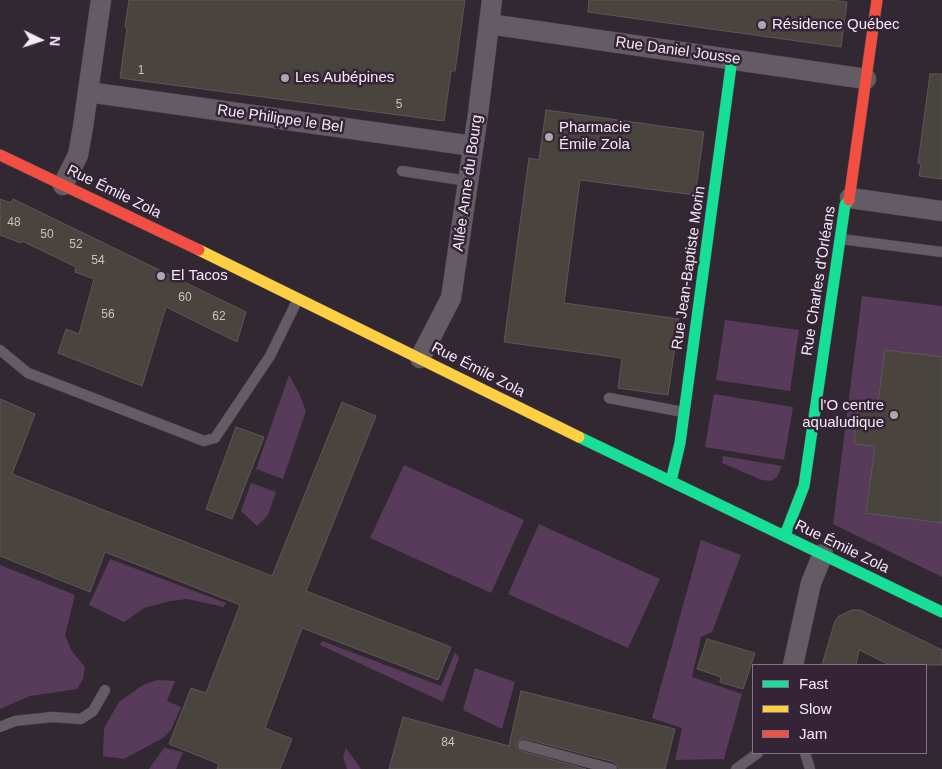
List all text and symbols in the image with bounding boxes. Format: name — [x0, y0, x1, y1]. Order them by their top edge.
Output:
north arrow — [15, 15, 65, 65]
place label: Résidence Québec — [772, 16, 900, 34]
marker: Résidence Québec — [756, 19, 768, 31]
street label: Rue Daniel Jousse — [614, 33, 742, 69]
text: N — [47, 35, 63, 47]
house number: 1 — [138, 64, 144, 78]
place label: Les Aubépines — [295, 69, 394, 87]
marker: Les Aubépines — [279, 72, 291, 84]
house number: 5 — [396, 98, 402, 112]
street label: Rue Philippe le Bel — [216, 101, 344, 137]
street label: Allée Anne du Bourg — [450, 114, 486, 252]
place label: Pharmacie Émile Zola — [559, 119, 631, 154]
marker: Pharmacie Émile Zola — [543, 131, 555, 143]
street label: Rue Émile Zola — [64, 161, 164, 223]
street label: Rue Jean-Baptiste Morin — [669, 185, 709, 351]
street label: Rue Charles d'Orléans — [798, 205, 840, 357]
house number: 48 — [7, 216, 21, 230]
house number: 50 — [40, 228, 54, 242]
house number: 52 — [69, 238, 83, 252]
house number: 54 — [91, 254, 105, 268]
place label: El Tacos — [171, 267, 228, 285]
marker: El Tacos — [155, 270, 167, 282]
house number: 60 — [178, 291, 192, 305]
house number: 56 — [101, 308, 115, 322]
house number: 62 — [212, 310, 226, 324]
street label: Rue Émile Zola — [428, 339, 528, 401]
place label: l'O centre aqualudique — [802, 397, 884, 432]
marker: l'O centre aqualudique — [888, 409, 900, 421]
street label: Rue Émile Zola — [792, 516, 892, 578]
legend — [752, 664, 927, 754]
text: Fast — [799, 675, 828, 692]
text: Slow — [799, 700, 832, 717]
text: Jam — [799, 725, 827, 742]
house number: 84 — [441, 736, 455, 750]

